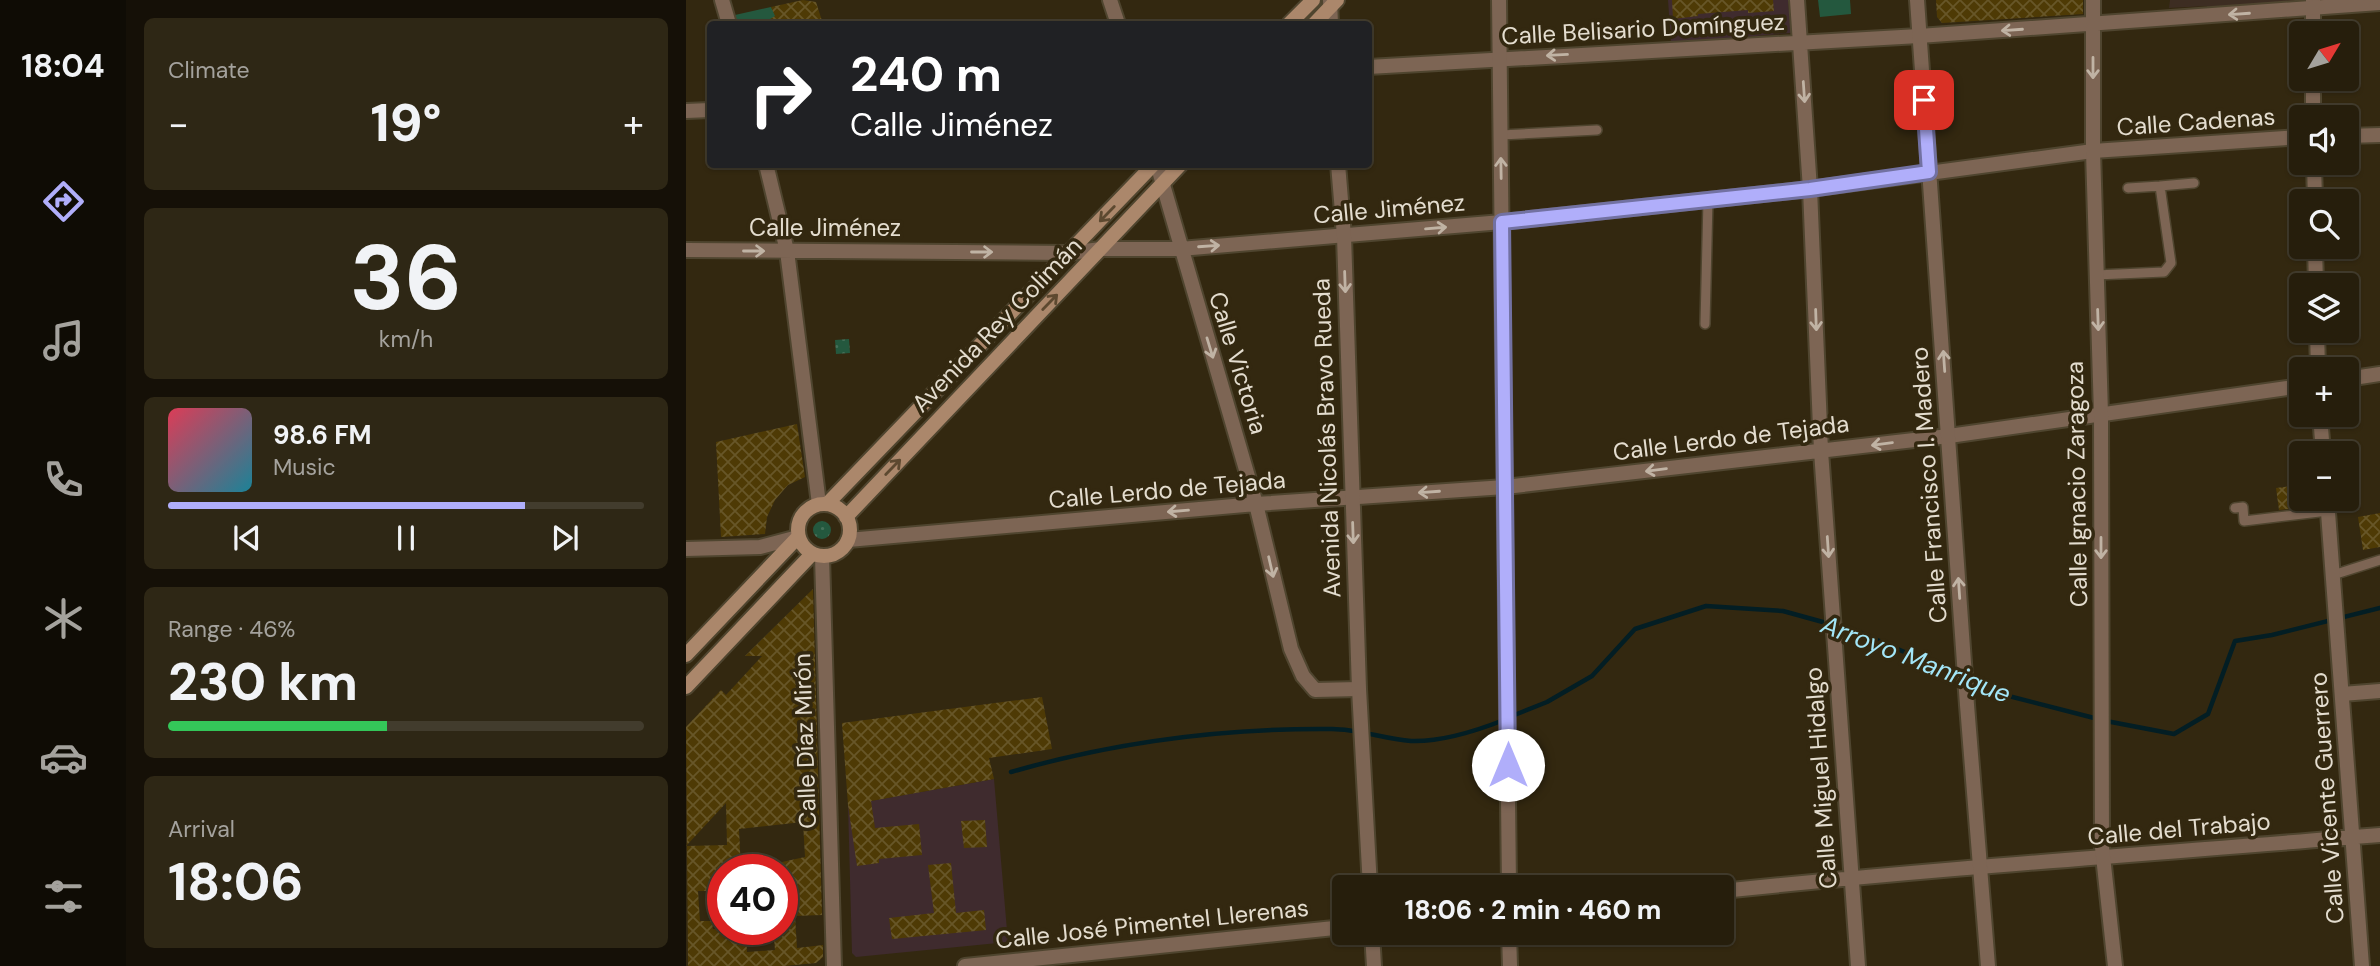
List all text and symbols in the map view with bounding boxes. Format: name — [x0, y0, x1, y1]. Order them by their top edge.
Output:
street label: Calle Belisario Domínguez — [1501, 6, 1785, 51]
one-way arrow — [2227, 7, 2250, 20]
north arrow — [2289, 21, 2359, 91]
map controls — [2289, 21, 2359, 511]
one-way arrow — [2001, 24, 2023, 37]
text: 240 m — [850, 42, 1002, 106]
text: 18:04 — [21, 45, 105, 87]
icon: right — [735, 49, 826, 140]
one-way arrow — [1547, 49, 1569, 62]
text: Climate — [168, 55, 250, 85]
one-way arrow — [2086, 56, 2100, 79]
pin — [1894, 70, 1954, 130]
one-way arrow — [1798, 81, 1811, 103]
icon: arrive — [1905, 81, 1943, 119]
text: 19° — [370, 89, 442, 157]
text: − — [168, 99, 189, 149]
text: + — [623, 99, 644, 149]
street label: Calle Cadenas — [2116, 100, 2276, 143]
text: Calle Jiménez — [850, 104, 1053, 146]
button: sound — [2289, 105, 2359, 175]
one-way arrow — [1494, 157, 1508, 180]
icon: directions — [39, 177, 88, 226]
street label: Calle Jiménez — [1312, 186, 1466, 231]
button: search — [2289, 189, 2359, 259]
one-way arrow — [1098, 205, 1115, 222]
street label: Calle Jiménez — [749, 212, 901, 243]
text: 36 — [350, 219, 462, 337]
one-way arrow — [1424, 221, 1447, 234]
street label: Avenida Rey Colimán — [905, 231, 1088, 419]
one-way arrow — [1197, 239, 1220, 252]
one-way arrow — [742, 244, 765, 257]
one-way arrow — [970, 245, 993, 259]
one-way arrow — [1338, 270, 1352, 293]
button: layers — [2289, 273, 2359, 343]
street label: Avenida Nicolás Bravo Rueda — [1305, 278, 1348, 598]
street label: Calle Victoria — [1202, 288, 1275, 438]
one-way arrow — [1042, 294, 1059, 311]
one-way arrow — [1809, 308, 1822, 331]
one-way arrow — [2091, 308, 2104, 331]
icon: music — [39, 316, 88, 365]
text: km/h — [379, 324, 433, 354]
one-way arrow — [1204, 336, 1217, 358]
street label: Calle Francisco I. Madero — [1903, 346, 1954, 624]
one-way arrow — [1937, 350, 1950, 373]
button: + — [2289, 357, 2359, 427]
street label: Calle Ignacio Zaragoza — [2059, 361, 2094, 607]
street label: Calle Lerdo de Tejada — [1611, 408, 1851, 467]
text: 98.6 FM — [273, 418, 372, 452]
one-way arrow — [1871, 437, 1893, 450]
button: − — [2289, 441, 2359, 511]
text: Music — [273, 452, 336, 482]
icon: phone — [39, 455, 88, 504]
one-way arrow — [885, 459, 902, 476]
one-way arrow — [1645, 463, 1667, 476]
street label: Calle Lerdo de Tejada — [1047, 464, 1287, 515]
one-way arrow — [1418, 486, 1441, 499]
one-way arrow — [1167, 505, 1190, 518]
icon: previous — [228, 519, 266, 557]
icon: pause — [387, 519, 425, 557]
icon: next — [546, 519, 584, 557]
one-way arrow — [1346, 522, 1359, 545]
one-way arrow — [1822, 535, 1835, 558]
one-way arrow — [2094, 536, 2108, 559]
one-way arrow — [1265, 555, 1278, 578]
one-way arrow — [1953, 577, 1966, 600]
icon: climate — [39, 594, 88, 643]
water label: Arroyo Manrique — [1815, 607, 2016, 711]
text: Range · 46% — [168, 614, 295, 644]
text: 230 km — [168, 648, 358, 716]
street label: Calle Díaz Mirón — [786, 653, 823, 829]
street label: Calle Miguel Hidalgo — [1797, 666, 1844, 890]
street label: Calle Vicente Guerrero — [2302, 671, 2351, 925]
position arrow — [1471, 728, 1545, 802]
icon: car — [39, 733, 88, 782]
street label: Calle del Trabajo — [2086, 805, 2272, 852]
text: Arrival — [168, 814, 235, 844]
text: 18:06 — [168, 848, 303, 916]
speed limit sign: 40 — [707, 854, 798, 945]
icon: filters — [39, 872, 88, 921]
street label: Calle José Pimentel Llerenas — [994, 892, 1310, 955]
text: 18:06 · 2 min · 460 m — [1405, 893, 1661, 927]

